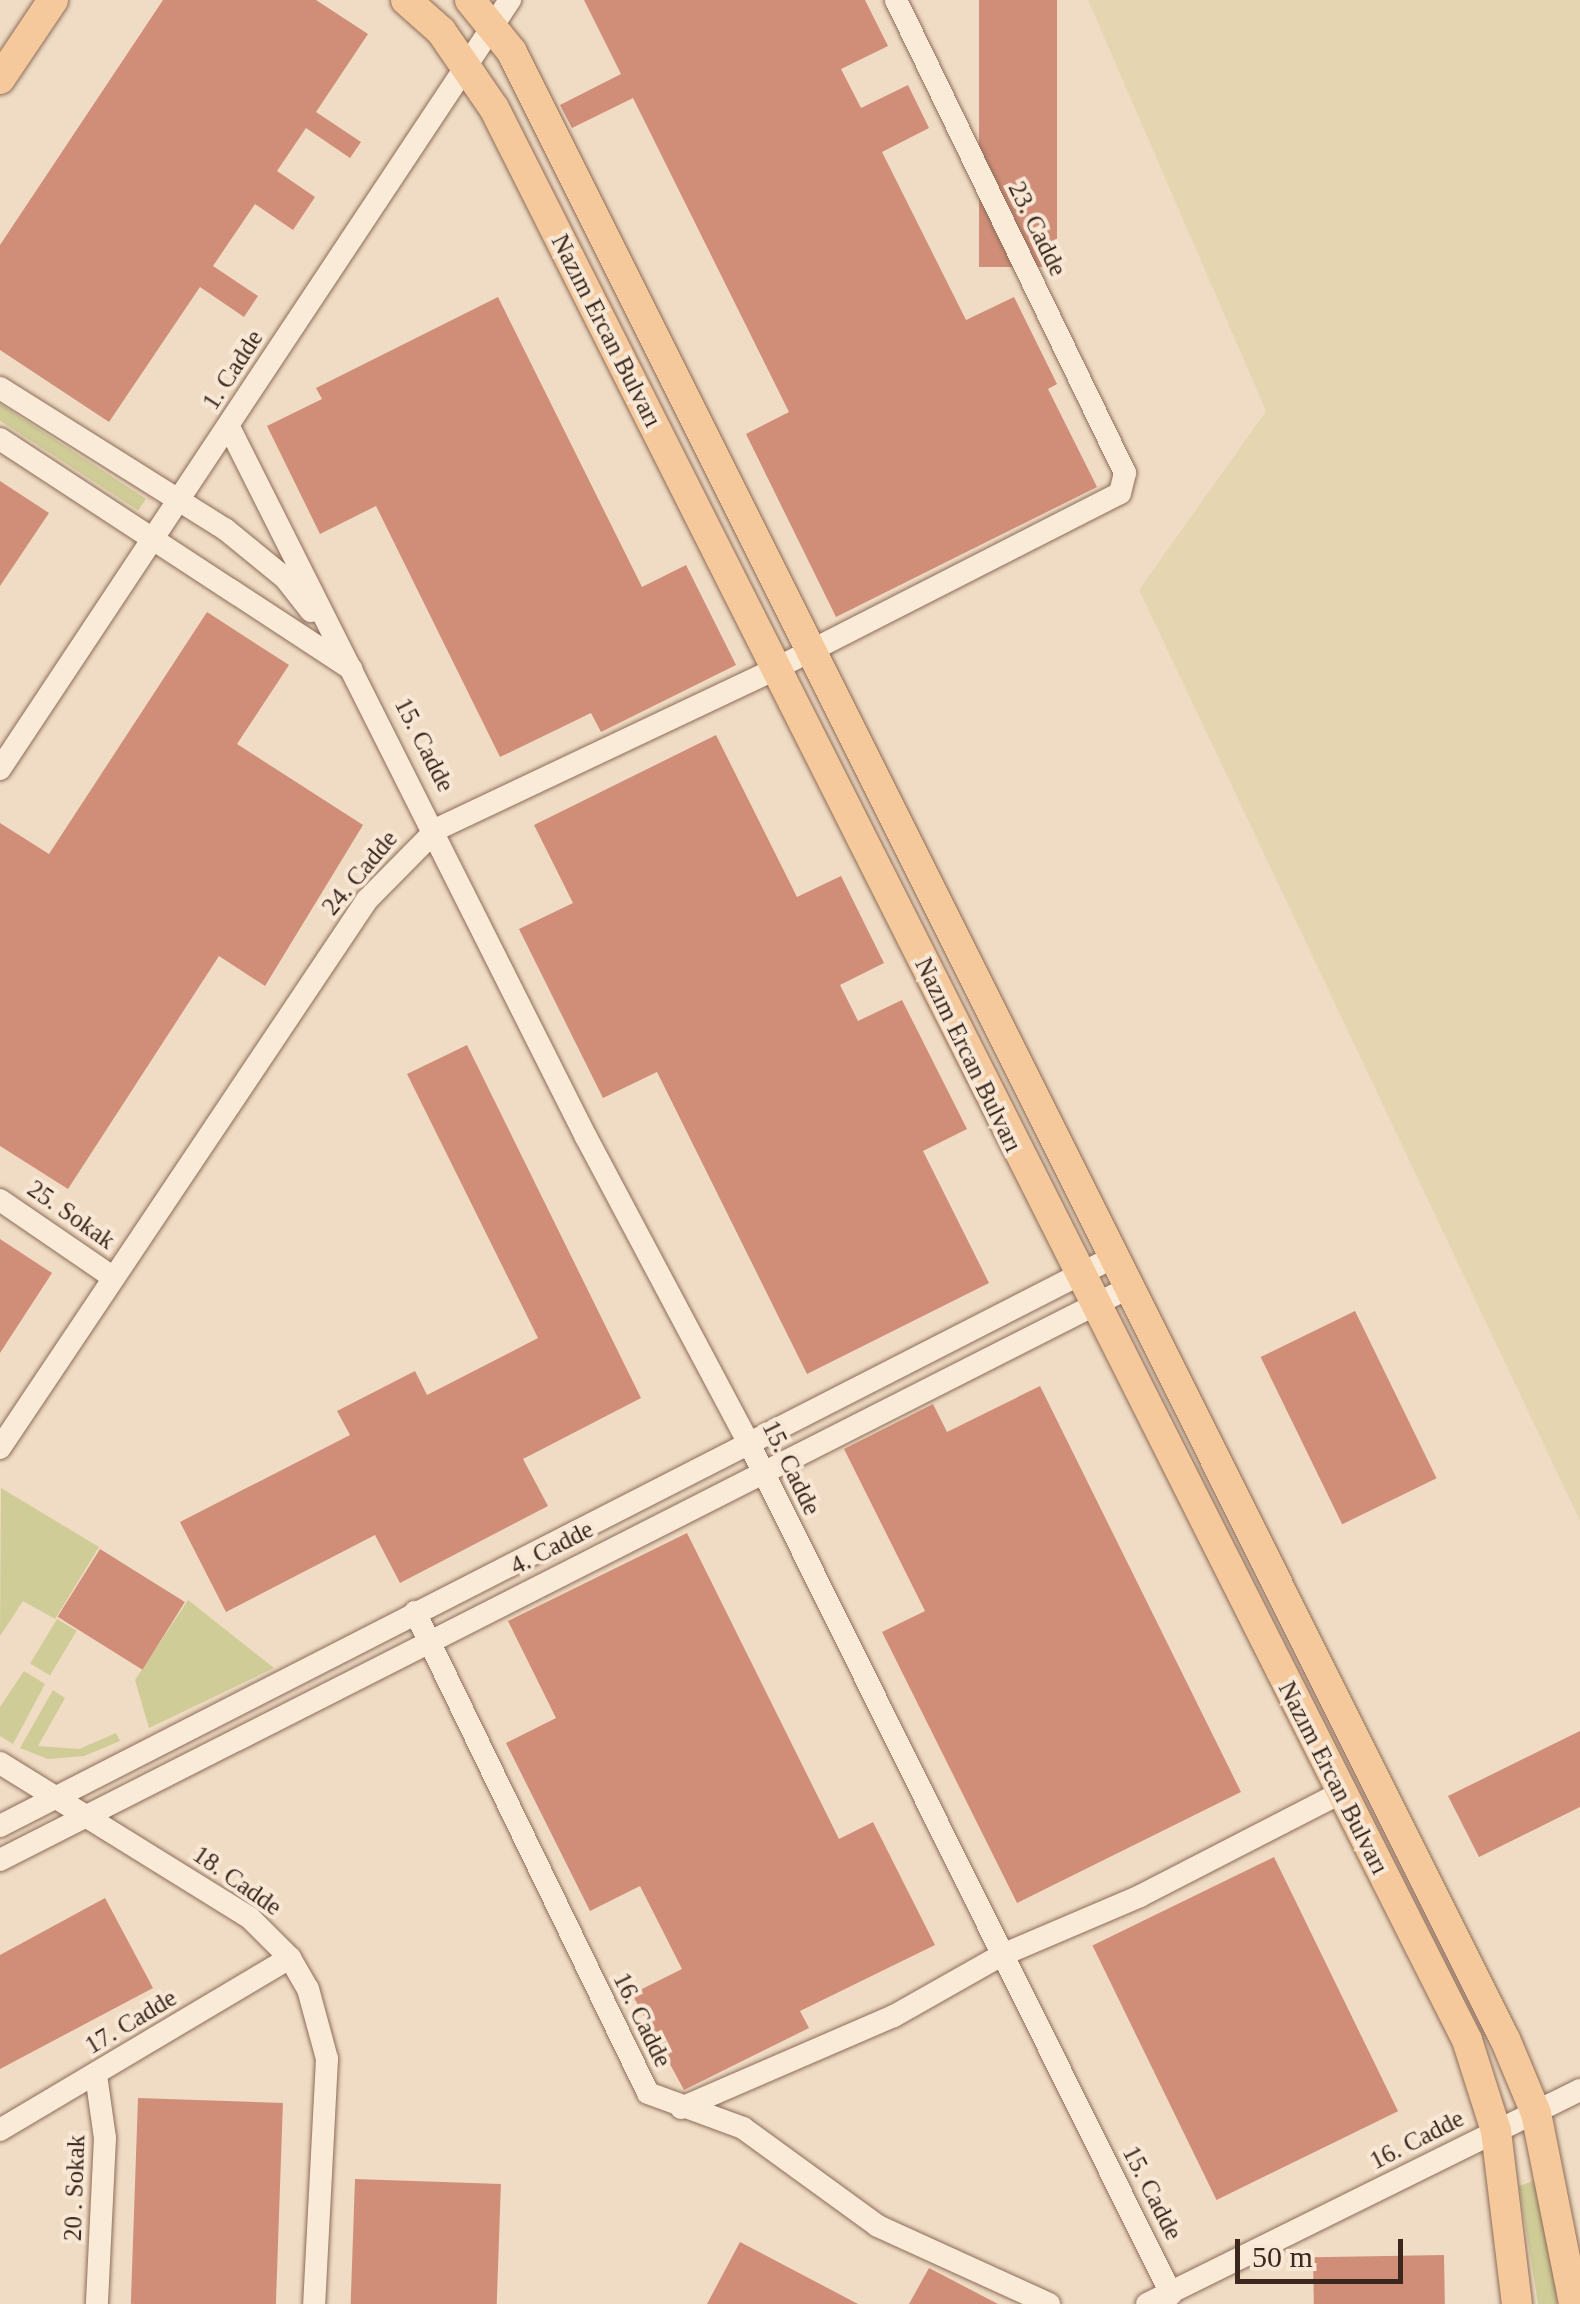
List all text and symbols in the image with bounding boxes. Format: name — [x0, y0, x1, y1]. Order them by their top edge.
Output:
street label: 23. Cadde — [1001, 177, 1073, 281]
street label: Nazım Ercan Bulvarı — [544, 230, 668, 432]
street label: 1. Cadde — [196, 325, 270, 415]
street label: 15. Cadde — [388, 693, 460, 797]
street label: 24. Cadde — [316, 825, 404, 921]
street label: Nazım Ercan Bulvarı — [908, 953, 1028, 1157]
street label: 25. Sokak — [21, 1174, 121, 1256]
street label: 15. Cadde — [755, 1416, 827, 1520]
street label: 4. Cadde — [506, 1514, 598, 1582]
street label: Nazım Ercan Bulvarı — [1271, 1677, 1395, 1879]
street label: 18. Cadde — [187, 1840, 287, 1922]
street label: 16. Cadde — [606, 1968, 678, 2072]
street label: 17. Cadde — [80, 1983, 182, 2061]
street label: 16. Cadde — [1365, 2104, 1469, 2176]
street label: 20 . Sokak — [58, 2134, 92, 2242]
street label: 15. Cadde — [1116, 2141, 1188, 2245]
scale bar — [1240, 2219, 1408, 2281]
text: 50 m — [1252, 2240, 1313, 2273]

